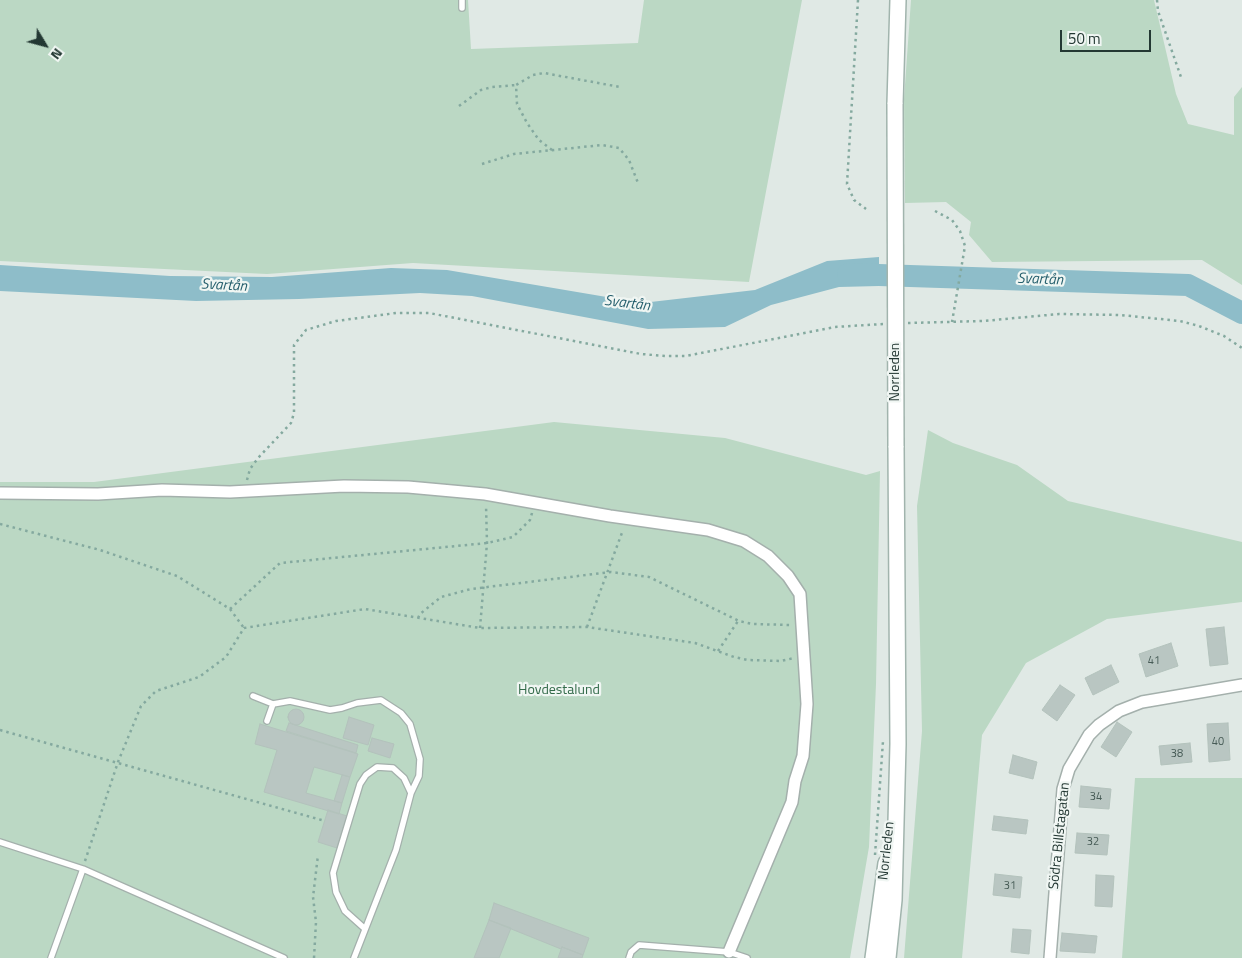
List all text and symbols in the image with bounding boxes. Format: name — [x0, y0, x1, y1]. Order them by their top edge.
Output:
north arrow — [20, 20, 70, 70]
scale bar — [1062, 20, 1153, 52]
text: 50 m — [1068, 27, 1101, 50]
text: N — [46, 44, 69, 65]
water label: Svartån — [1017, 270, 1063, 290]
water label: Svartån — [201, 276, 247, 296]
water label: Svartån — [603, 292, 651, 316]
street label: Norrleden — [888, 343, 904, 401]
house number: 41 — [1148, 654, 1160, 668]
park label: Hovdestalund — [518, 683, 600, 699]
house number: 40 — [1212, 735, 1224, 749]
house number: 38 — [1171, 747, 1183, 761]
street label: Södra Billstagatan — [1046, 782, 1074, 890]
house number: 34 — [1090, 790, 1102, 804]
street label: Norrleden — [876, 821, 898, 881]
house number: 32 — [1087, 835, 1099, 849]
house number: 31 — [1004, 879, 1016, 893]

